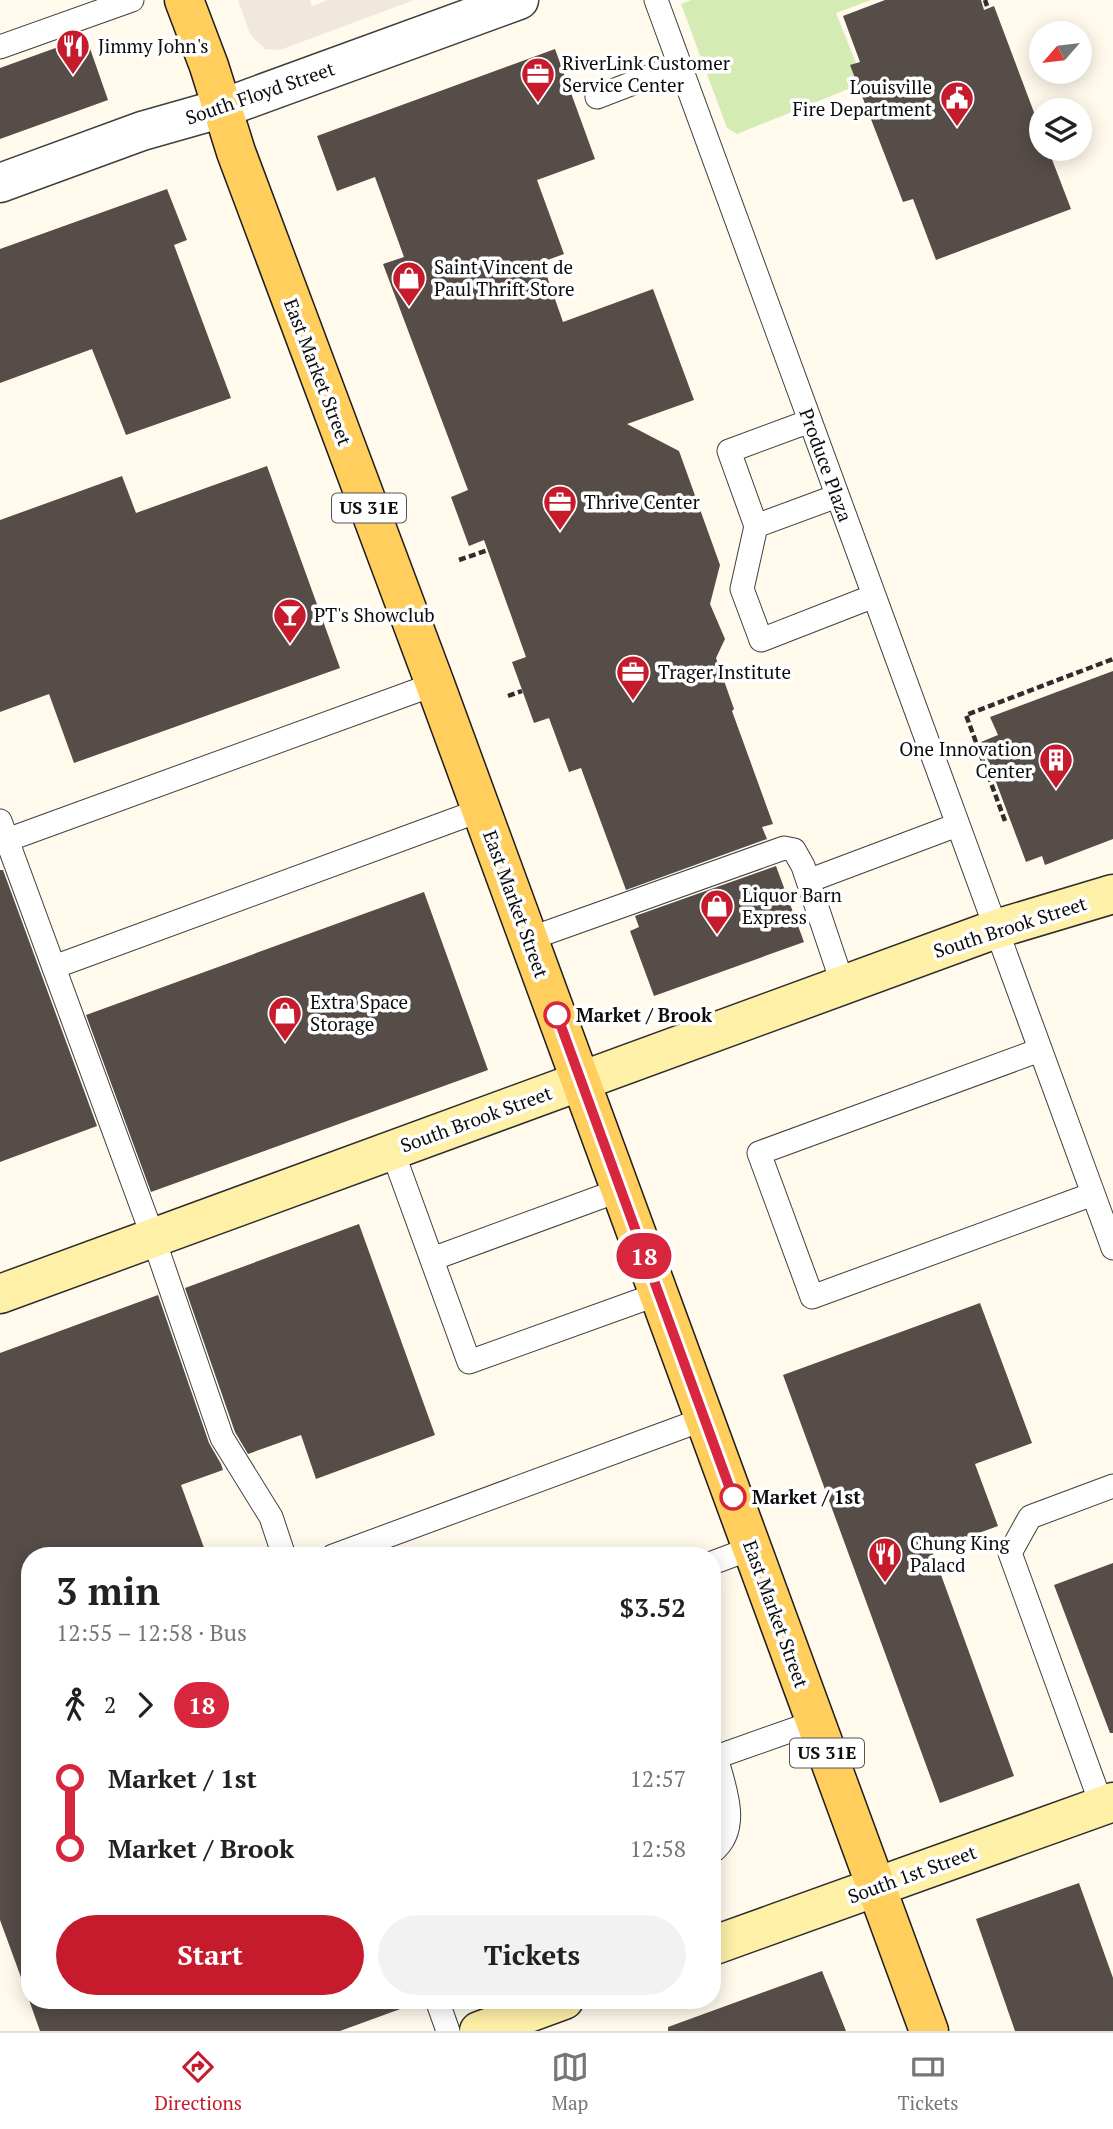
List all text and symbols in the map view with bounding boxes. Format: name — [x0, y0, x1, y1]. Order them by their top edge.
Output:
north arrow — [1029, 21, 1092, 84]
map controls — [1029, 21, 1092, 161]
restaurant icon: Jimmy John's — [54, 27, 92, 76]
place label: Jimmy John's — [98, 33, 209, 58]
place label: RiverLink Customer Service Center — [562, 50, 731, 97]
street label: South Floyd Street — [182, 55, 338, 130]
office icon: RiverLink Customer Service Center — [519, 55, 557, 104]
place label: Louisville Fire Department — [792, 74, 932, 121]
public building icon: Louisville Fire Department — [938, 79, 976, 128]
button: layers — [1029, 98, 1092, 161]
place label: Saint Vincent de Paul Thrift Store — [434, 254, 575, 301]
shop icon: Saint Vincent de Paul Thrift Store — [390, 259, 428, 308]
street label: East Market Street — [279, 295, 358, 449]
street label: Produce Plaza — [794, 405, 859, 525]
office icon: Thrive Center — [541, 483, 579, 532]
place label: Thrive Center — [584, 489, 701, 514]
road number: US 31E — [332, 494, 406, 522]
bar icon: PT's Showclub — [271, 596, 309, 645]
place label: PT's Showclub — [314, 602, 435, 627]
office icon: Trager Institute — [614, 653, 652, 702]
place label: Trager Institute — [658, 659, 791, 684]
place label: One Innovation Center — [899, 736, 1033, 783]
building icon: One Innovation Center — [1037, 741, 1075, 790]
street label: East Market Street — [478, 827, 555, 981]
place label: Liquor Barn Express — [742, 882, 842, 929]
shop icon: Liquor Barn Express — [698, 887, 736, 936]
street label: South Brook Street — [930, 890, 1090, 963]
place label: Extra Space Storage — [310, 989, 408, 1036]
shop icon: Extra Space Storage — [266, 994, 304, 1043]
marker: Market / Brook — [544, 1002, 570, 1028]
place label: Market / Brook — [576, 1002, 713, 1027]
street label: South Brook Street — [397, 1080, 555, 1158]
line badge: 18 — [612, 1233, 676, 1279]
text: 18 — [630, 1240, 658, 1272]
marker: Market / 1st — [720, 1484, 746, 1510]
place label: Market / 1st — [752, 1484, 861, 1509]
place label: Chung King Palacd — [910, 1530, 1010, 1577]
restaurant icon: Chung King Palacd — [866, 1535, 904, 1584]
street label: East Market Street — [738, 1537, 815, 1691]
text: 3 min — [56, 1566, 160, 1616]
text: $3.52 — [620, 1590, 686, 1624]
text: 12:55 – 12:58 · Bus — [56, 1617, 247, 1648]
icon: walk — [56, 1686, 94, 1724]
icon: forward — [126, 1686, 164, 1724]
text: 2 — [104, 1689, 116, 1720]
text: 18 — [188, 1689, 215, 1721]
road number: US 31E — [790, 1738, 864, 1768]
text: Market / 1st — [108, 1761, 257, 1795]
text: 12:57 — [629, 1763, 686, 1794]
text: Market / Brook — [108, 1831, 294, 1865]
text: 12:58 — [629, 1833, 686, 1864]
street label: South 1st Street — [844, 1839, 980, 1908]
button: Start — [56, 1915, 364, 1995]
button: Tickets — [378, 1915, 686, 1995]
tab: Directions — [154, 2048, 242, 2115]
tab: Map — [551, 2048, 589, 2115]
tab: Tickets — [898, 2048, 959, 2115]

